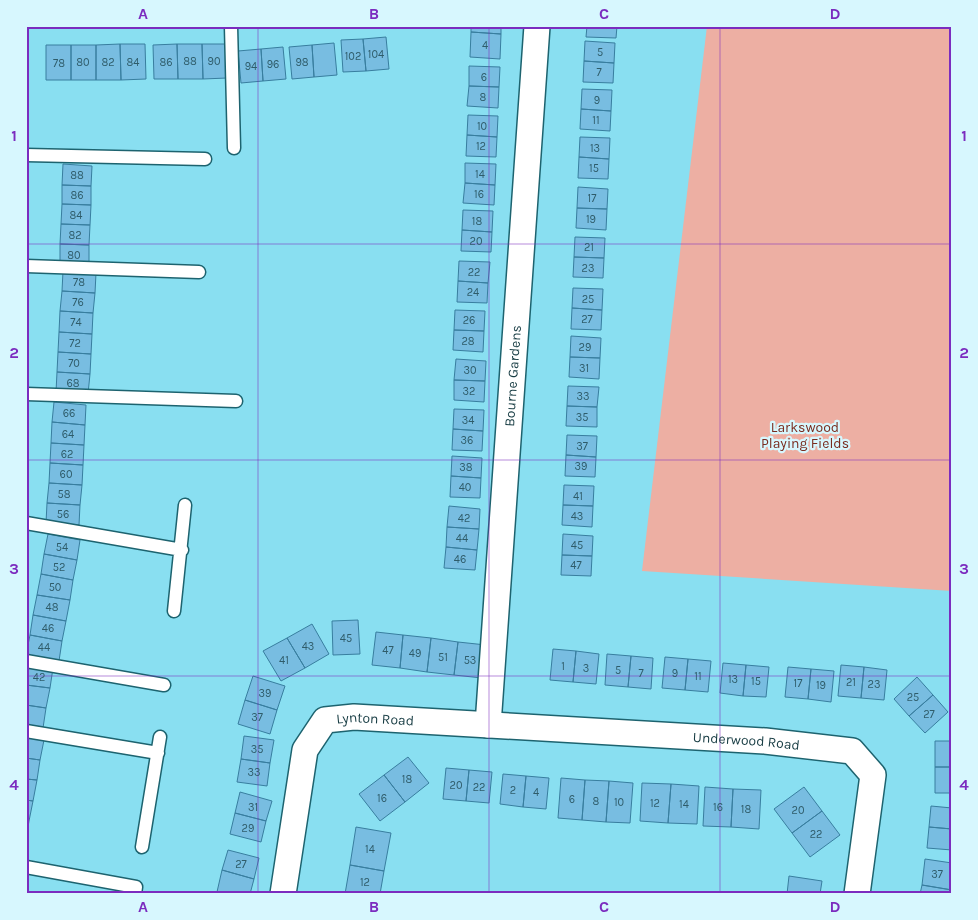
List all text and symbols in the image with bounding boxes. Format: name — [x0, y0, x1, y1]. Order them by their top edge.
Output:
text: A — [138, 4, 148, 23]
text: B — [369, 4, 379, 23]
text: C — [599, 4, 609, 23]
text: D — [830, 4, 841, 23]
house number: 4 — [482, 39, 488, 52]
house number: 5 — [597, 46, 603, 59]
house number: 104 — [368, 48, 384, 61]
house number: 102 — [345, 50, 361, 63]
house number: 88 — [183, 55, 197, 68]
house number: 90 — [208, 55, 220, 68]
house number: 80 — [76, 56, 90, 69]
house number: 82 — [101, 56, 115, 69]
house number: 84 — [127, 56, 139, 69]
house number: 86 — [159, 56, 173, 69]
house number: 98 — [295, 56, 309, 69]
house number: 78 — [53, 57, 65, 70]
house number: 96 — [267, 58, 279, 71]
house number: 94 — [245, 60, 257, 73]
house number: 7 — [596, 66, 602, 79]
house number: 6 — [481, 71, 487, 84]
house number: 8 — [480, 91, 487, 104]
house number: 9 — [594, 94, 600, 107]
house number: 11 — [592, 114, 600, 127]
house number: 10 — [477, 120, 487, 133]
text: 1 — [11, 126, 17, 145]
text: 1 — [961, 126, 967, 145]
house number: 12 — [476, 140, 486, 153]
house number: 13 — [590, 142, 600, 155]
house number: 15 — [589, 162, 599, 175]
house number: 14 — [475, 168, 485, 181]
house number: 88 — [70, 169, 84, 182]
house number: 16 — [474, 188, 484, 201]
house number: 86 — [70, 189, 84, 202]
house number: 17 — [588, 192, 596, 205]
house number: 84 — [70, 209, 82, 222]
house number: 19 — [586, 213, 596, 226]
house number: 18 — [472, 215, 482, 228]
house number: 82 — [68, 229, 82, 242]
house number: 20 — [470, 235, 482, 248]
house number: 21 — [584, 241, 594, 254]
house number: 80 — [67, 249, 81, 262]
house number: 23 — [582, 262, 594, 275]
house number: 22 — [468, 266, 480, 279]
house number: 78 — [73, 276, 85, 289]
house number: 24 — [467, 286, 479, 299]
house number: 25 — [582, 293, 594, 306]
house number: 76 — [72, 296, 84, 309]
house number: 27 — [581, 313, 593, 326]
house number: 26 — [463, 314, 475, 327]
house number: 74 — [70, 316, 82, 329]
street label: Bourne Gardens — [500, 324, 525, 427]
house number: 28 — [461, 335, 475, 348]
house number: 72 — [69, 337, 81, 350]
house number: 29 — [579, 341, 591, 354]
text: 2 — [9, 343, 19, 362]
text: 2 — [959, 343, 969, 362]
house number: 70 — [68, 357, 80, 370]
house number: 31 — [579, 362, 589, 375]
house number: 30 — [463, 364, 477, 377]
house number: 68 — [66, 377, 80, 390]
house number: 32 — [463, 385, 475, 398]
house number: 33 — [577, 390, 590, 403]
house number: 66 — [63, 407, 75, 420]
house number: 35 — [576, 411, 588, 424]
house number: 34 — [462, 414, 474, 427]
park label: Larkswood Playing Fields — [761, 419, 849, 452]
house number: 64 — [62, 428, 74, 441]
house number: 36 — [461, 434, 473, 447]
house number: 37 — [576, 440, 588, 453]
house number: 62 — [61, 448, 73, 461]
house number: 39 — [575, 460, 587, 473]
house number: 38 — [459, 461, 473, 474]
house number: 60 — [60, 468, 72, 481]
house number: 40 — [459, 481, 471, 494]
house number: 58 — [58, 488, 71, 501]
house number: 41 — [573, 490, 583, 503]
house number: 56 — [57, 508, 69, 521]
house number: 43 — [571, 510, 583, 523]
house number: 42 — [458, 512, 470, 525]
house number: 44 — [456, 532, 468, 545]
house number: 45 — [571, 539, 583, 552]
house number: 54 — [56, 541, 68, 554]
house number: 46 — [454, 553, 466, 566]
text: 3 — [9, 559, 19, 578]
house number: 47 — [570, 559, 582, 572]
text: 3 — [959, 559, 969, 578]
house number: 52 — [53, 561, 65, 574]
house number: 50 — [49, 581, 61, 594]
house number: 48 — [46, 601, 59, 614]
house number: 46 — [42, 622, 54, 635]
house number: 45 — [340, 632, 352, 645]
house number: 43 — [302, 640, 314, 653]
house number: 44 — [38, 641, 50, 654]
house number: 47 — [382, 644, 394, 657]
house number: 49 — [409, 647, 421, 660]
house number: 51 — [438, 651, 448, 664]
house number: 41 — [279, 654, 289, 667]
house number: 53 — [464, 654, 476, 667]
house number: 1 — [561, 660, 565, 673]
house number: 3 — [583, 662, 589, 675]
house number: 5 — [615, 664, 621, 677]
house number: 7 — [638, 667, 644, 680]
house number: 9 — [672, 667, 678, 680]
house number: 11 — [694, 670, 702, 683]
house number: 42 — [33, 671, 45, 684]
house number: 13 — [728, 673, 738, 686]
house number: 15 — [751, 675, 761, 688]
house number: 21 — [846, 676, 856, 689]
house number: 17 — [794, 677, 802, 690]
house number: 23 — [868, 678, 880, 691]
house number: 19 — [816, 679, 826, 692]
house number: 39 — [259, 687, 271, 700]
house number: 25 — [907, 691, 919, 704]
street label: Lynton Road — [335, 708, 415, 729]
house number: 27 — [923, 708, 935, 721]
house number: 37 — [251, 711, 263, 724]
street label: Underwood Road — [692, 728, 801, 753]
house number: 35 — [251, 743, 263, 756]
house number: 33 — [248, 766, 261, 779]
house number: 18 — [402, 773, 412, 786]
text: 4 — [9, 775, 19, 794]
text: 4 — [959, 775, 969, 794]
house number: 20 — [450, 779, 462, 792]
house number: 22 — [473, 781, 485, 794]
house number: 2 — [510, 784, 516, 797]
house number: 4 — [533, 786, 539, 799]
house number: 16 — [377, 792, 387, 805]
house number: 6 — [569, 793, 575, 806]
house number: 8 — [593, 795, 600, 808]
house number: 10 — [614, 796, 624, 809]
house number: 12 — [650, 797, 660, 810]
house number: 14 — [679, 798, 689, 811]
house number: 31 — [248, 801, 258, 814]
house number: 16 — [713, 801, 723, 814]
house number: 18 — [741, 803, 751, 816]
house number: 20 — [792, 804, 804, 817]
house number: 29 — [242, 822, 254, 835]
house number: 22 — [810, 828, 822, 841]
house number: 14 — [365, 843, 375, 856]
house number: 27 — [235, 858, 247, 871]
house number: 37 — [931, 868, 943, 881]
house number: 12 — [360, 876, 370, 889]
text: A — [138, 897, 148, 916]
text: B — [369, 897, 379, 916]
text: C — [599, 897, 609, 916]
text: D — [830, 897, 841, 916]

